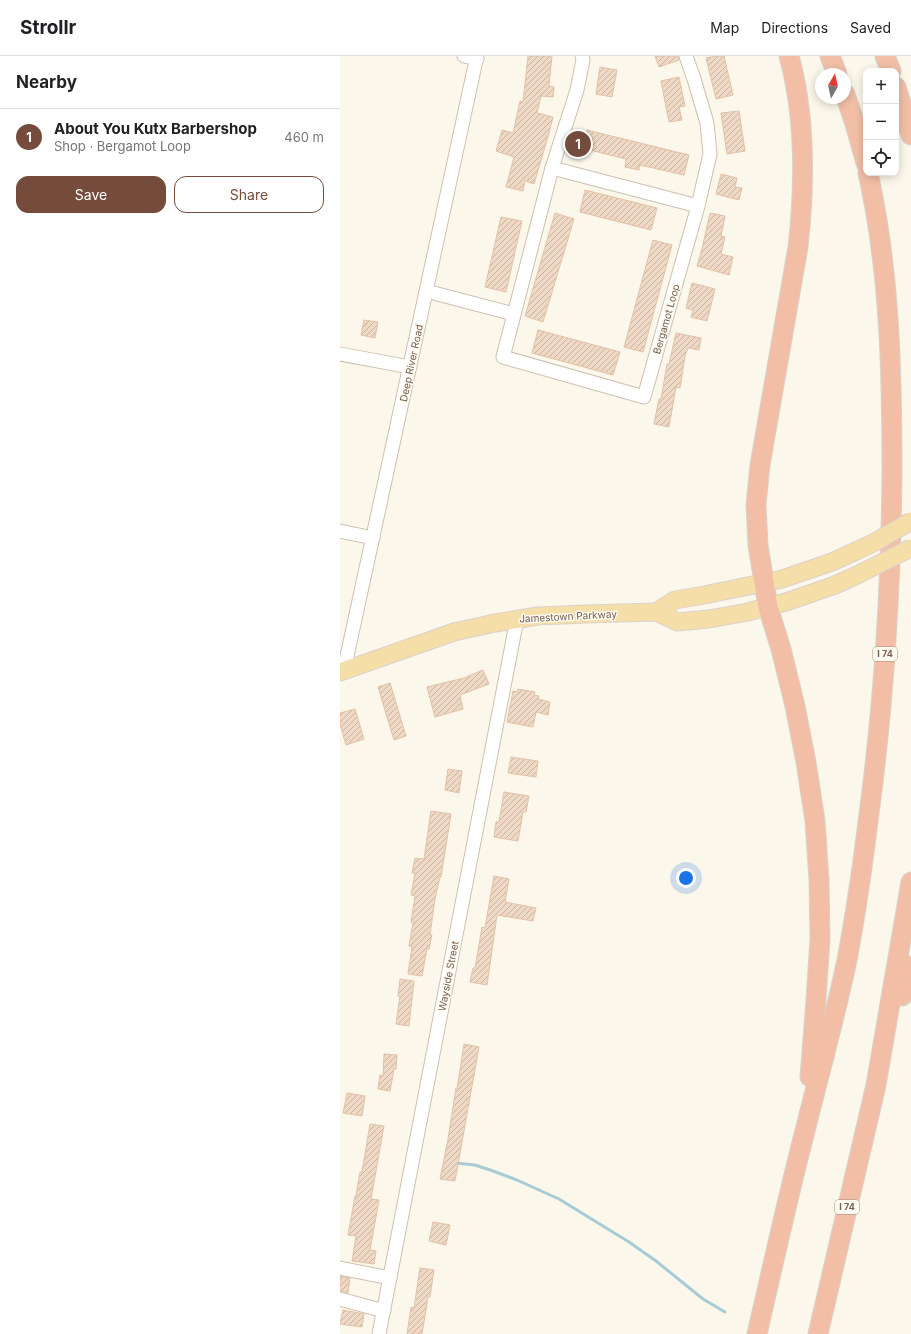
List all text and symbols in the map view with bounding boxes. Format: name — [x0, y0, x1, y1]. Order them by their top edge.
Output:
text: Strollr — [20, 16, 76, 39]
text: Map — [710, 19, 739, 36]
text: Directions — [761, 19, 828, 36]
text: Saved — [850, 19, 891, 36]
north arrow — [815, 68, 851, 104]
map controls — [863, 68, 899, 176]
button: + — [863, 68, 899, 104]
text: Nearby — [16, 72, 77, 92]
button: − — [863, 104, 899, 140]
text: About You Kutx Barbershop — [54, 119, 257, 138]
text: 1 — [26, 129, 32, 145]
text: 460 m — [284, 129, 324, 145]
pin: 1 — [565, 129, 591, 159]
text: Shop · Bergamot Loop — [54, 138, 191, 154]
button: locate — [863, 140, 899, 176]
button: Save — [16, 176, 166, 213]
button: Share — [174, 176, 324, 213]
street label: Bergamot Loop — [650, 283, 682, 355]
street label: Deep River Road — [397, 323, 425, 403]
street label: Jamestown Parkway — [519, 607, 618, 625]
road number: I 74 — [873, 647, 897, 661]
your location — [676, 868, 696, 888]
street label: Wayside Street — [435, 939, 461, 1012]
road number: I 74 — [835, 1200, 859, 1214]

